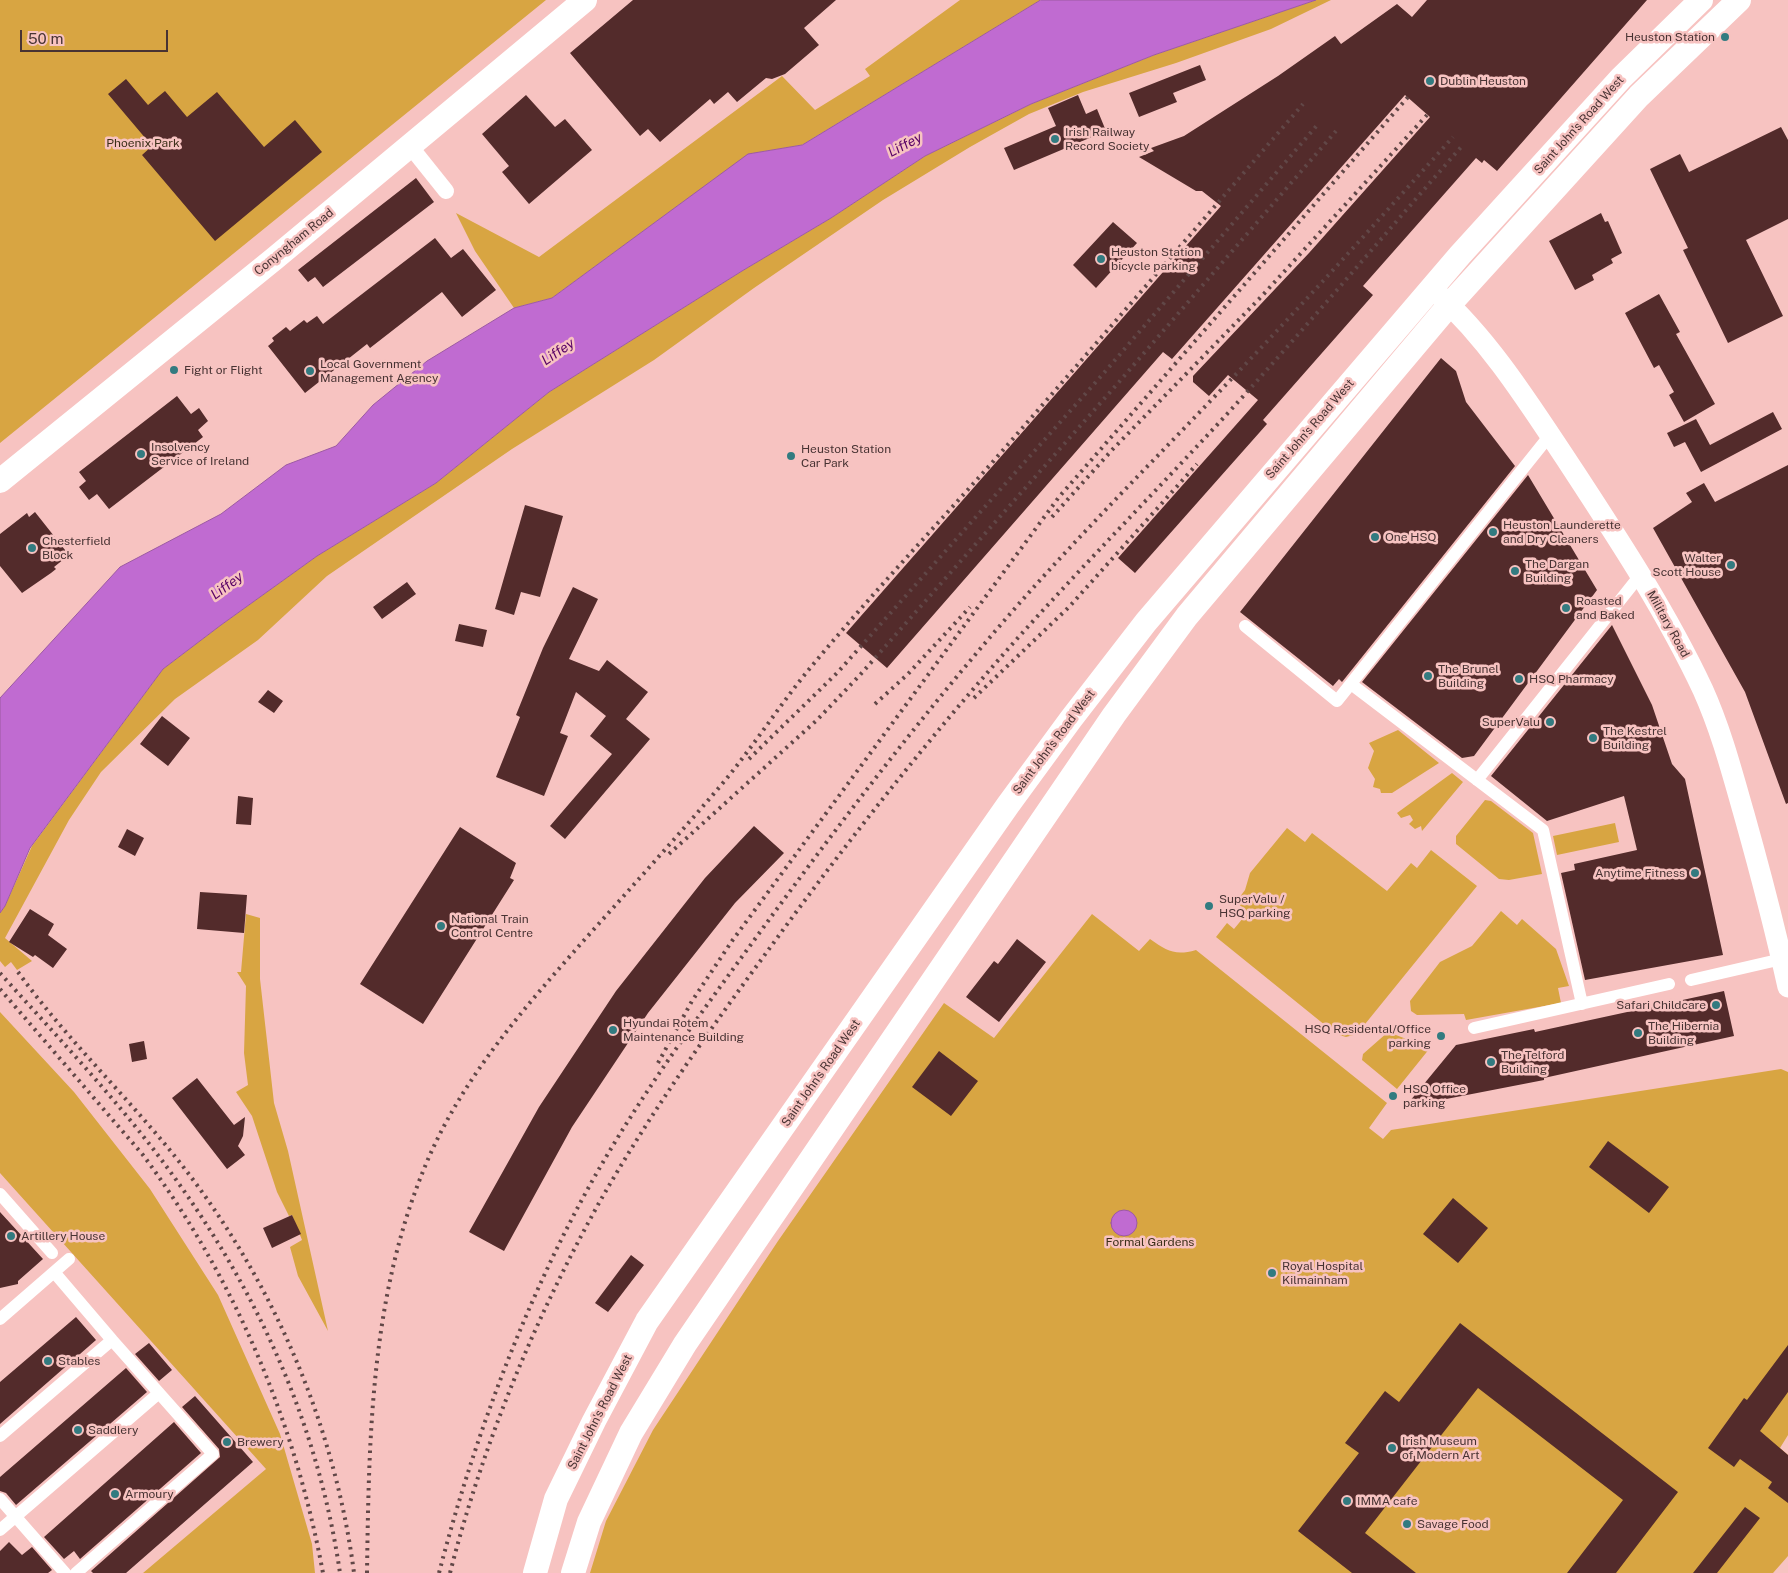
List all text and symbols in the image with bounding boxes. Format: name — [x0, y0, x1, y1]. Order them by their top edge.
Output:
scale bar — [22, 20, 170, 52]
text: 50 m — [28, 30, 63, 47]
place label: Heuston Station — [1625, 30, 1715, 44]
marker: Heuston Station — [1719, 31, 1731, 43]
street label: Saint John's Road West — [1531, 73, 1627, 177]
place label: Dublin Heuston — [1440, 74, 1526, 88]
marker: Dublin Heuston — [1424, 75, 1436, 87]
place label: Irish Railway Record Society — [1065, 125, 1149, 153]
water label: Liffey — [885, 129, 925, 161]
marker: Irish Railway Record Society — [1049, 133, 1061, 145]
park label: Phoenix Park — [106, 136, 180, 150]
street label: Conyngham Road — [251, 206, 337, 278]
place label: Heuston Station bicycle parking — [1111, 245, 1201, 273]
marker: Heuston Station bicycle parking — [1095, 253, 1107, 265]
water label: Liffey — [538, 335, 578, 369]
place label: Local Government Management Agency — [320, 357, 438, 385]
place label: Fight or Flight — [184, 363, 263, 377]
marker: Fight or Flight — [168, 364, 180, 376]
marker: Local Government Management Agency — [304, 365, 316, 377]
street label: Saint John's Road West — [1263, 376, 1357, 482]
place label: Insolvency Service of Ireland — [151, 440, 249, 468]
place label: Heuston Station Car Park — [801, 442, 891, 470]
marker: Insolvency Service of Ireland — [135, 448, 147, 460]
marker: Heuston Station Car Park — [785, 450, 797, 462]
place label: Heuston Launderette and Dry Cleaners — [1503, 518, 1621, 546]
marker: Heuston Launderette and Dry Cleaners — [1487, 526, 1499, 538]
place label: One HSQ — [1385, 530, 1436, 544]
marker: One HSQ — [1369, 531, 1381, 543]
place label: Chesterfield Block — [42, 534, 111, 562]
marker: Chesterfield Block — [26, 542, 38, 554]
place label: Walter Scott House — [1653, 551, 1721, 579]
place label: The Dargan Building — [1525, 557, 1589, 585]
marker: Walter Scott House — [1725, 559, 1737, 571]
marker: The Dargan Building — [1509, 565, 1521, 577]
water label: Liffey — [207, 569, 247, 603]
street label: Military Road — [1644, 588, 1692, 660]
place label: Roasted and Baked — [1576, 594, 1635, 622]
marker: Roasted and Baked — [1560, 602, 1572, 614]
place label: The Brunel Building — [1438, 662, 1499, 690]
marker: The Brunel Building — [1422, 670, 1434, 682]
place label: HSQ Pharmacy — [1529, 672, 1614, 686]
marker: HSQ Pharmacy — [1513, 673, 1525, 685]
street label: Saint John's Road West — [1010, 687, 1098, 797]
place label: SuperValu — [1482, 715, 1540, 729]
marker: SuperValu — [1544, 716, 1556, 728]
place label: The Kestrel Building — [1603, 724, 1667, 752]
marker: The Kestrel Building — [1587, 732, 1599, 744]
place label: Anytime Fitness — [1595, 866, 1685, 880]
marker: Anytime Fitness — [1689, 867, 1701, 879]
place label: SuperValu / HSQ parking — [1219, 892, 1291, 920]
marker: SuperValu / HSQ parking — [1203, 900, 1215, 912]
place label: National Train Control Centre — [451, 912, 533, 940]
marker: National Train Control Centre — [435, 920, 447, 932]
place label: Safari Childcare — [1616, 998, 1706, 1012]
marker: Safari Childcare — [1710, 999, 1722, 1011]
place label: Hyundai Rotem Maintenance Building — [623, 1016, 744, 1044]
street label: Saint John's Road West — [779, 1017, 863, 1129]
place label: The Hibernia Building — [1648, 1019, 1719, 1047]
place label: HSQ Residental/Office parking — [1304, 1022, 1431, 1050]
marker: Hyundai Rotem Maintenance Building — [607, 1024, 619, 1036]
marker: The Hibernia Building — [1632, 1027, 1644, 1039]
marker: HSQ Residental/Office parking — [1435, 1030, 1447, 1042]
place label: The Telford Building — [1501, 1048, 1564, 1076]
marker: The Telford Building — [1485, 1056, 1497, 1068]
place label: HSQ Office parking — [1403, 1082, 1466, 1110]
marker: HSQ Office parking — [1387, 1090, 1399, 1102]
place label: Artillery House — [21, 1229, 105, 1243]
marker: Artillery House — [5, 1230, 17, 1242]
park label: Formal Gardens — [1106, 1235, 1194, 1249]
place label: Royal Hospital Kilmainham — [1282, 1259, 1363, 1287]
marker: Royal Hospital Kilmainham — [1266, 1267, 1278, 1279]
street label: Saint John's Road West — [565, 1352, 635, 1472]
place label: Stables — [58, 1354, 100, 1368]
marker: Stables — [42, 1355, 54, 1367]
place label: Saddlery — [88, 1423, 138, 1437]
marker: Saddlery — [72, 1424, 84, 1436]
place label: Irish Museum of Modern Art — [1402, 1434, 1480, 1462]
place label: Brewery — [237, 1435, 284, 1449]
marker: Brewery — [221, 1436, 233, 1448]
marker: Irish Museum of Modern Art — [1386, 1442, 1398, 1454]
place label: Armoury — [125, 1487, 174, 1501]
marker: Armoury — [109, 1488, 121, 1500]
place label: IMMA cafe — [1357, 1494, 1417, 1508]
marker: IMMA cafe — [1341, 1495, 1353, 1507]
place label: Savage Food — [1417, 1517, 1489, 1531]
marker: Savage Food — [1401, 1518, 1413, 1530]

